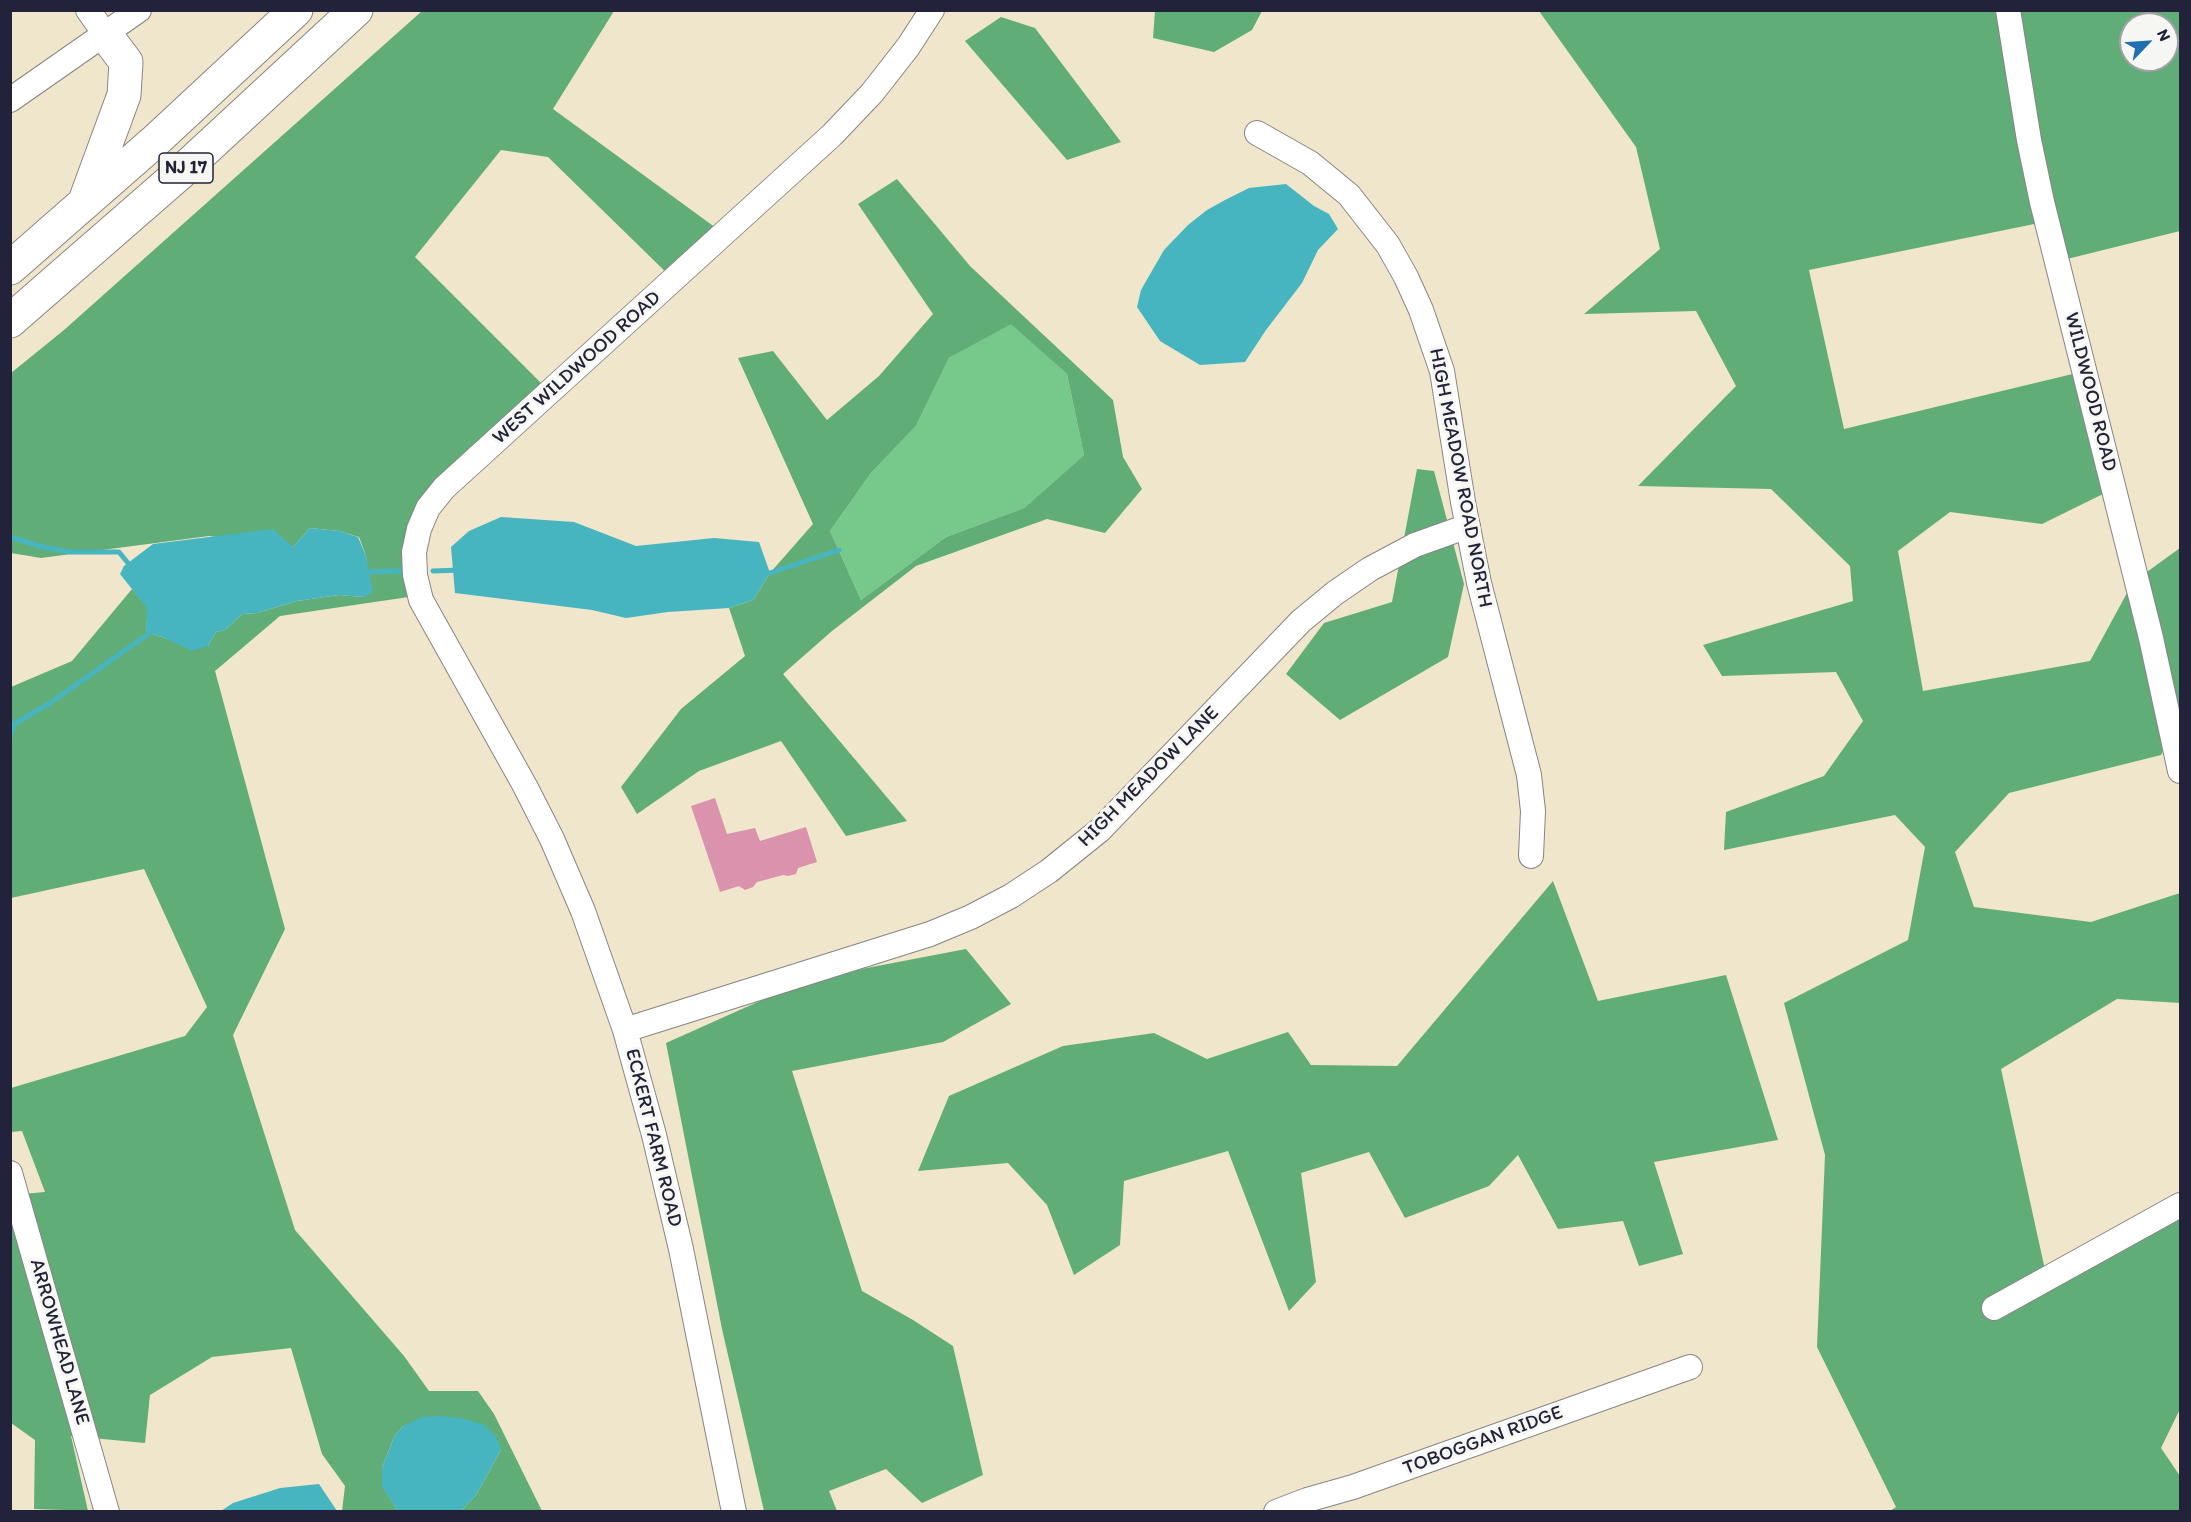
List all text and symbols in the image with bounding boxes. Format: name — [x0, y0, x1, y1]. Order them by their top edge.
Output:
north arrow — [2119, 12, 2179, 72]
text: N — [2153, 26, 2175, 44]
road number: NJ 17 — [159, 153, 213, 183]
street label: WEST WILDWOOD ROAD — [488, 286, 666, 450]
street label: WILDWOOD ROAD — [2059, 310, 2121, 474]
street label: HIGH MEADOW ROAD NORTH — [1423, 346, 1497, 610]
street label: HIGH MEADOW LANE — [1074, 702, 1224, 852]
street label: ECKERT FARM ROAD — [619, 1046, 687, 1230]
street label: ARROWHEAD LANE — [24, 1256, 94, 1428]
street label: TOBOGGAN RIDGE — [1400, 1401, 1566, 1481]

